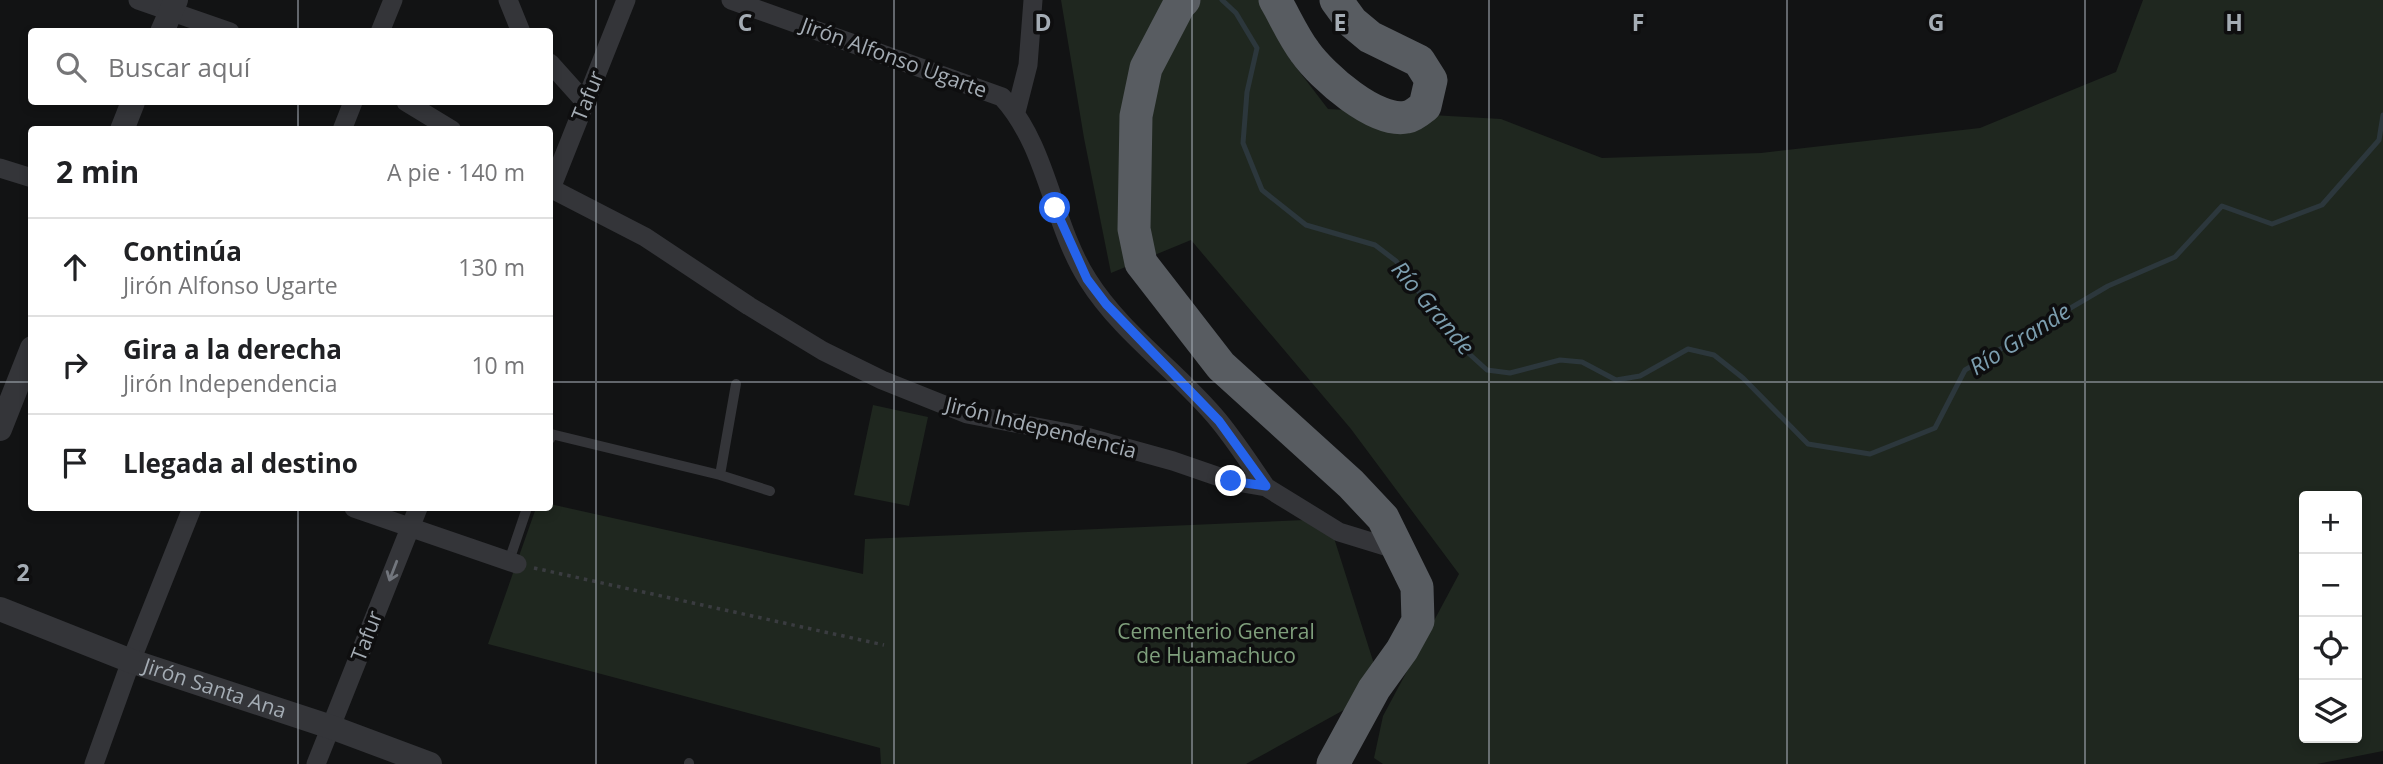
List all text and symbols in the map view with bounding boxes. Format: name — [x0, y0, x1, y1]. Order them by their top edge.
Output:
text: C — [738, 6, 752, 38]
text: D — [1034, 6, 1052, 38]
text: E — [1334, 6, 1346, 38]
text: F — [1632, 6, 1644, 38]
text: G — [1928, 6, 1944, 38]
text: H — [2225, 6, 2243, 38]
street label: Jirón Alfonso Ugarte — [796, 10, 991, 104]
search box — [28, 28, 553, 105]
icon: search — [52, 48, 90, 86]
text: Buscar aquí — [108, 49, 250, 85]
street label: Tafur — [564, 66, 610, 125]
text: 2 min — [56, 151, 139, 192]
text: A pie · 140 m — [387, 156, 525, 188]
route start — [1039, 192, 1070, 223]
text: Continúa — [123, 233, 242, 269]
icon: ahead — [56, 248, 94, 286]
text: 130 m — [458, 251, 525, 283]
water label: Río Grande — [1385, 254, 1483, 361]
text: Jirón Alfonso Ugarte — [123, 269, 338, 301]
water label: Río Grande — [1963, 294, 2076, 382]
text: Gira a la derecha — [123, 331, 342, 367]
icon: right — [56, 346, 94, 384]
text: 10 m — [471, 349, 525, 381]
text: Jirón Independencia — [123, 367, 338, 399]
street label: Jirón Independencia — [941, 389, 1140, 464]
icon: arrive — [56, 444, 94, 482]
text: Llegada al destino — [123, 445, 358, 481]
route end — [1215, 465, 1246, 496]
map controls — [2299, 491, 2362, 743]
button: + — [2299, 491, 2362, 554]
button: − — [2299, 554, 2362, 617]
text: 2 — [16, 556, 30, 588]
one-way arrow — [385, 559, 398, 581]
street label: Tafur — [344, 606, 389, 665]
park label: Cementerio General de Huamachuco — [1117, 617, 1315, 669]
button: locate — [2299, 617, 2362, 680]
street label: Jirón Santa Ana — [138, 650, 290, 724]
button: layers — [2299, 680, 2362, 743]

